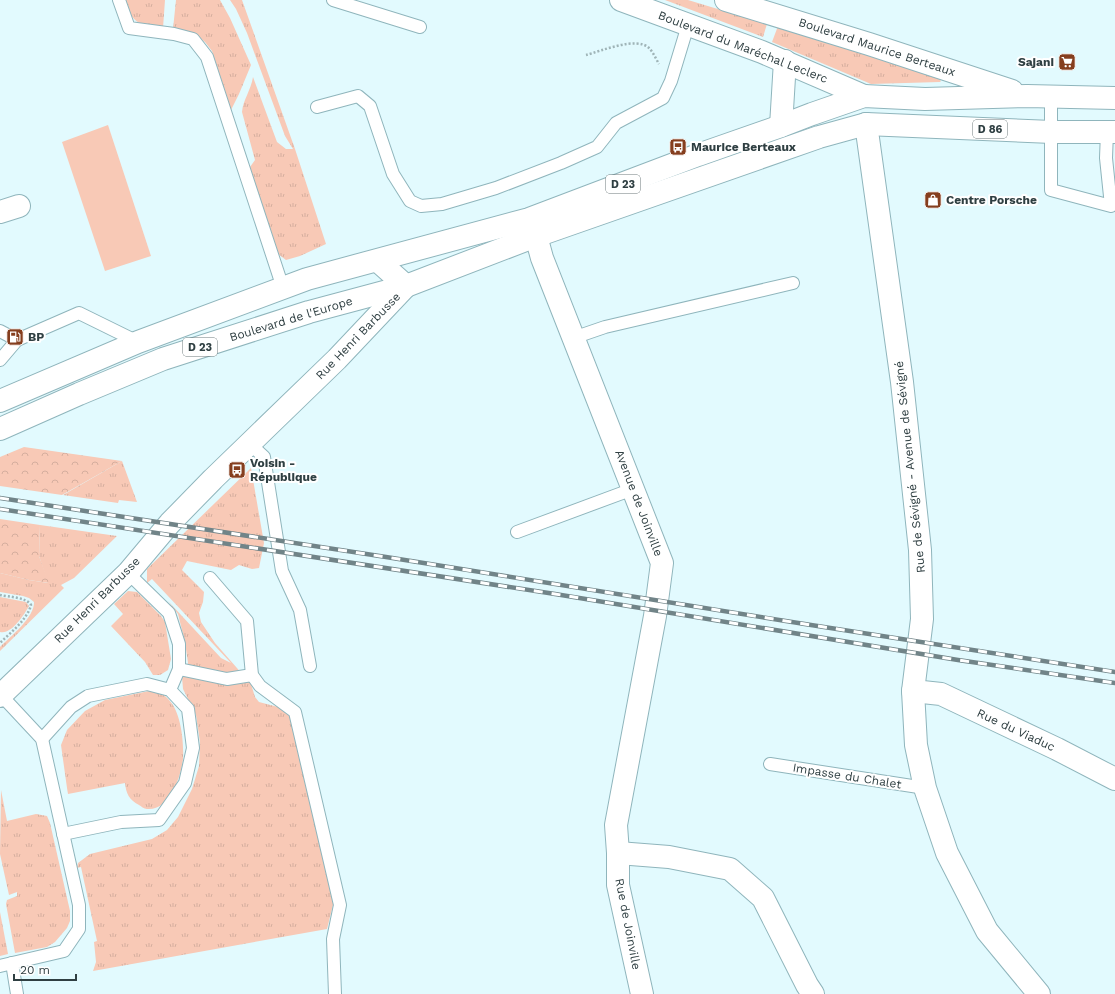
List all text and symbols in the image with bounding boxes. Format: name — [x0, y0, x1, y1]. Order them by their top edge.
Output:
street label: Boulevard du Maréchal Leclerc — [656, 8, 830, 86]
street label: Boulevard Maurice Berteaux — [797, 15, 957, 79]
supermarket icon: Sajani — [1057, 52, 1077, 72]
place label: Sajani — [1018, 55, 1054, 69]
road number: D 86 — [973, 120, 1007, 138]
bus stop icon: Maurice Berteaux — [668, 137, 688, 157]
place label: Maurice Berteaux — [691, 140, 796, 154]
road number: D 23 — [606, 175, 640, 193]
shop icon: Centre Porsche — [923, 190, 943, 210]
place label: Centre Porsche — [946, 193, 1037, 207]
street label: Rue Henri Barbusse — [313, 290, 403, 382]
street label: Boulevard de l'Europe — [228, 294, 354, 344]
fuel station icon: BP — [5, 327, 25, 347]
place label: BP — [28, 330, 44, 344]
road number: D 23 — [183, 338, 217, 356]
street label: Rue de Sévigné - Avenue de Sévigné — [892, 360, 928, 574]
street label: Avenue de Joinville — [612, 448, 666, 558]
place label: Voisin - République — [250, 456, 317, 484]
bus stop icon: Voisin - République — [227, 460, 247, 480]
street label: Rue Henri Barbusse — [51, 554, 143, 646]
street label: Rue du Viaduc — [975, 706, 1057, 754]
street label: Impasse du Chalet — [792, 760, 902, 792]
street label: Rue de Joinville — [612, 877, 644, 971]
scale bar — [14, 956, 76, 982]
text: 20 m — [20, 963, 50, 977]

